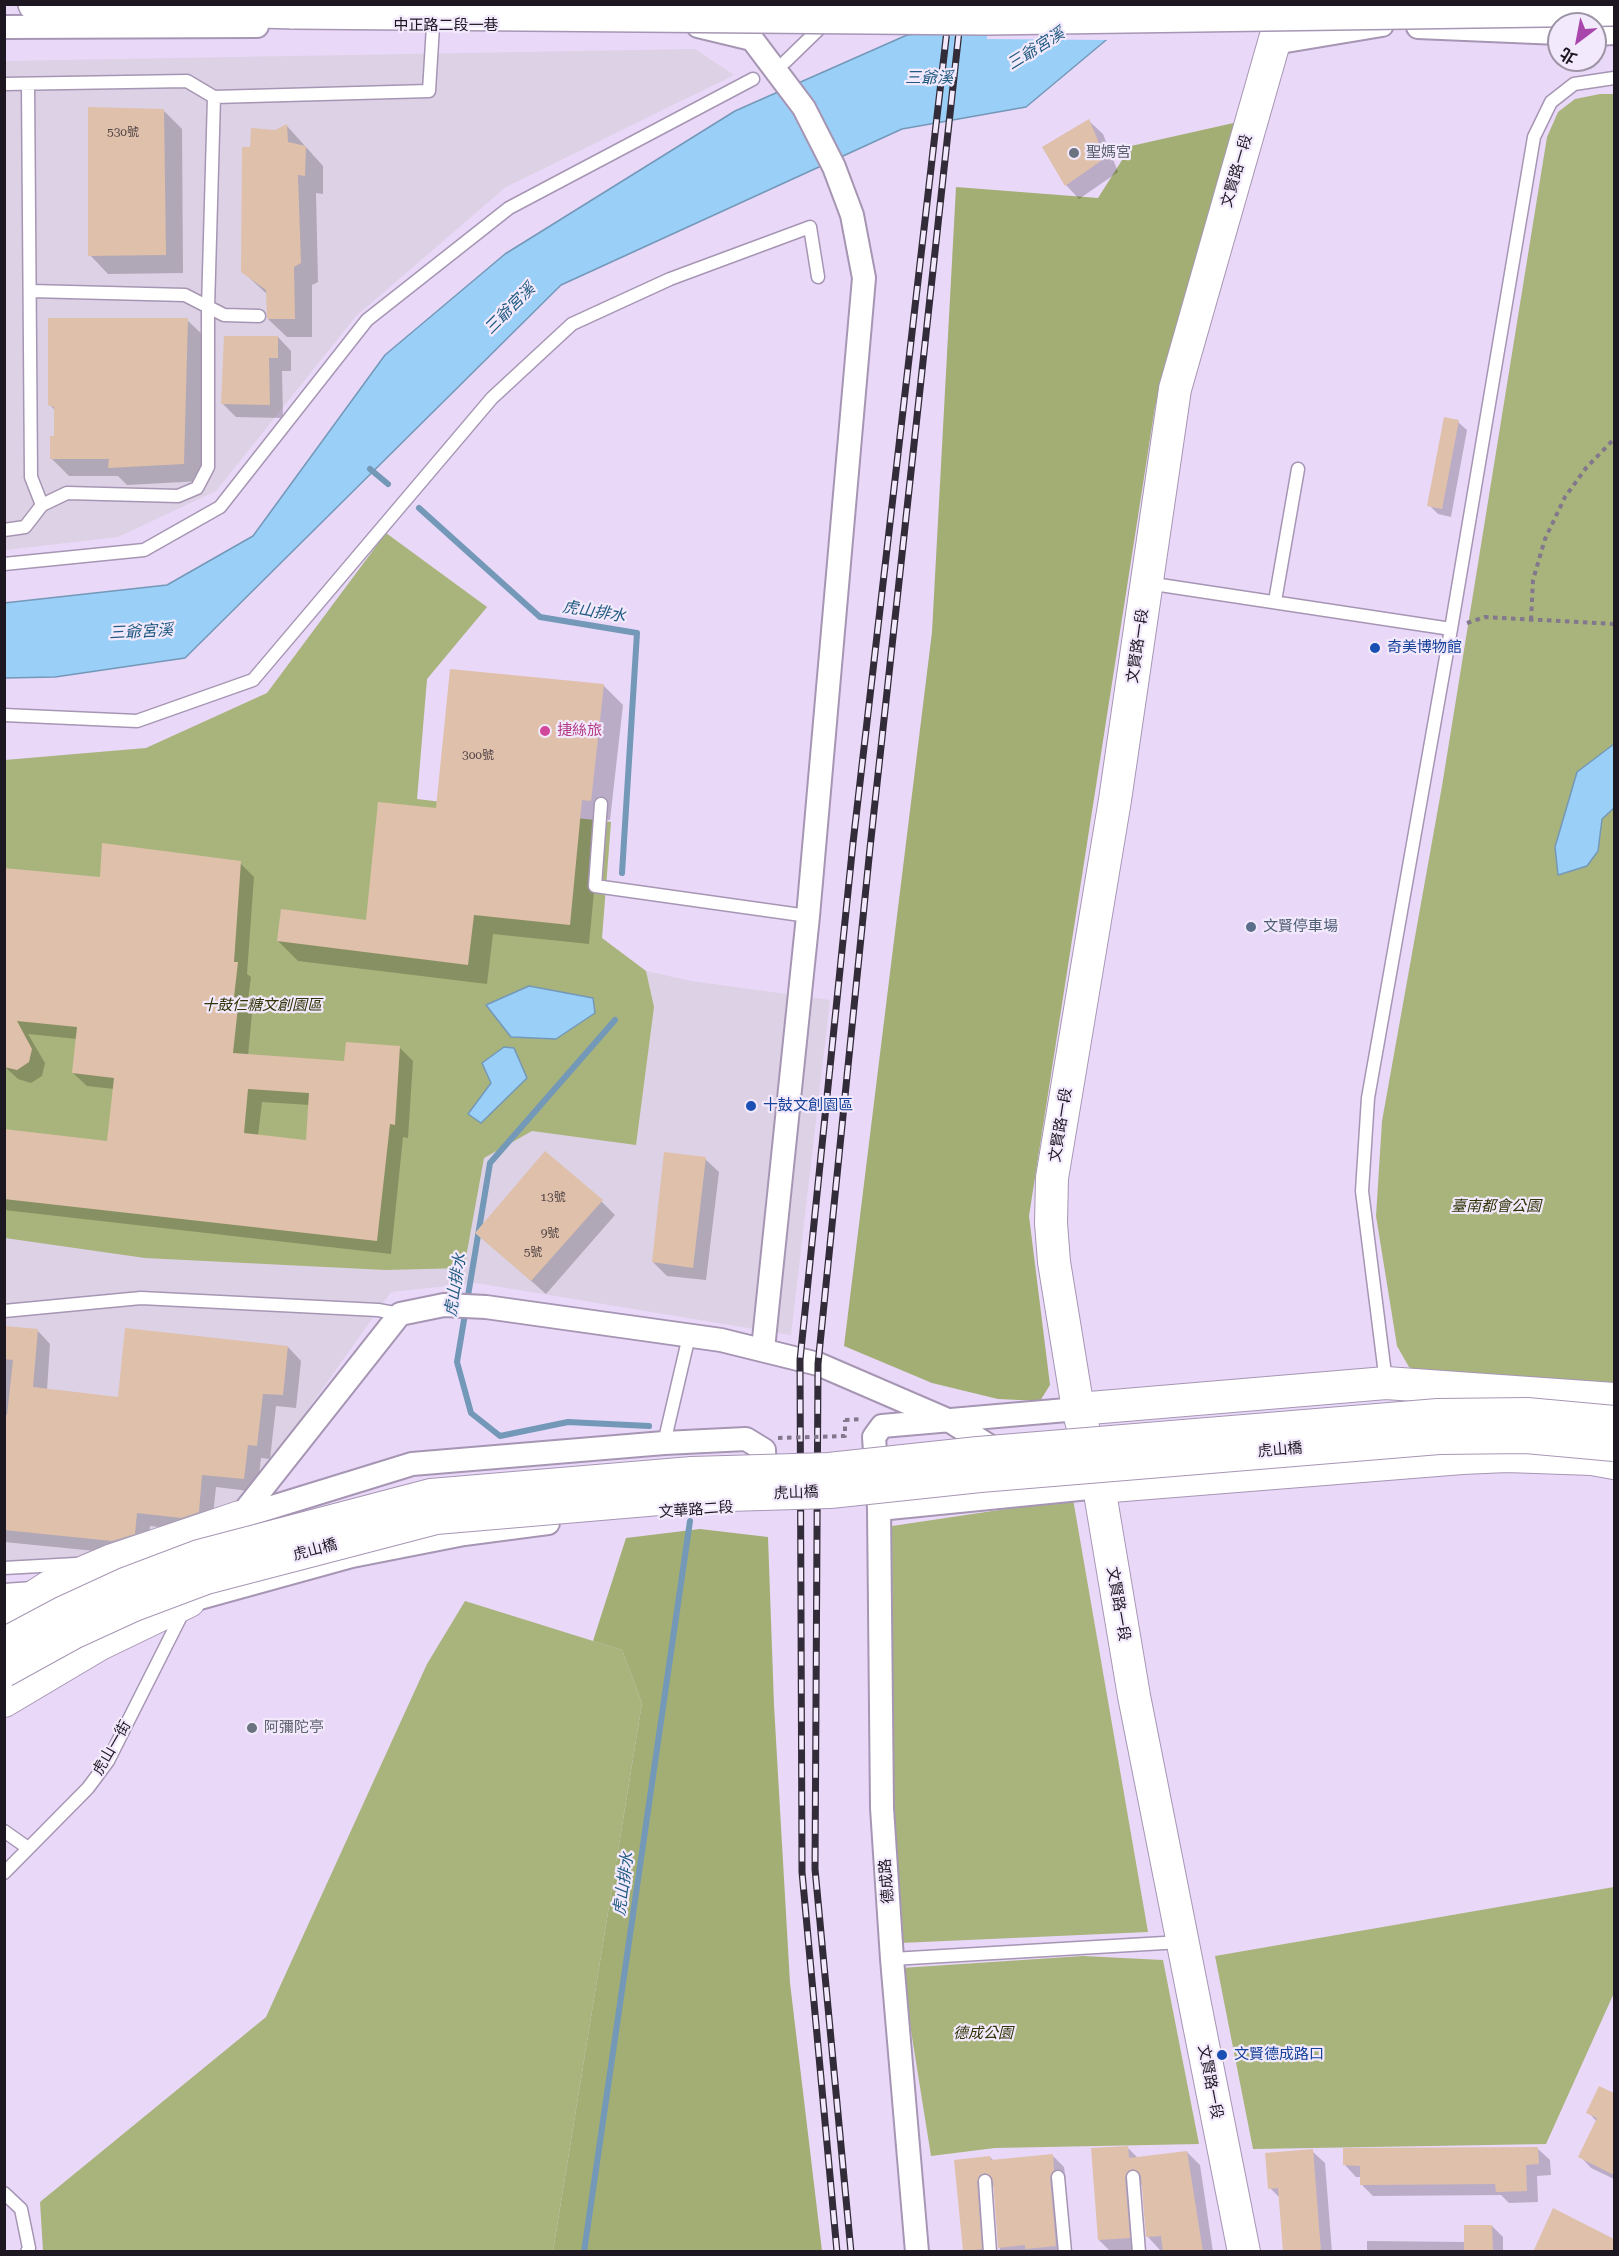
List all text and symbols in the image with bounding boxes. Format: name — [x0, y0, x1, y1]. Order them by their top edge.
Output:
north arrow — [1547, 12, 1607, 72]
street label: 中正路二段一巷 — [394, 17, 498, 35]
water label: 三爺宮溪 — [1004, 24, 1068, 74]
text: 北 — [1556, 44, 1580, 68]
water label: 三爺溪 — [905, 68, 953, 88]
house number: 530號 — [107, 125, 139, 139]
street label: 文賢路一段 — [1218, 132, 1256, 210]
place label: 聖媽宮 — [1086, 144, 1131, 162]
marker: 聖媽宮 — [1067, 146, 1081, 160]
water label: 三爺宮溪 — [481, 280, 539, 338]
water label: 虎山排水 — [561, 598, 627, 626]
street label: 文賢路一段 — [1124, 608, 1152, 684]
water label: 三爺宮溪 — [109, 621, 173, 643]
place label: 奇美博物館 — [1387, 639, 1462, 657]
marker: 奇美博物館 — [1368, 641, 1382, 655]
place label: 捷絲旅 — [557, 722, 602, 740]
marker: 捷絲旅 — [538, 724, 552, 738]
house number: 300號 — [462, 748, 494, 762]
place label: 文賢停車場 — [1263, 918, 1338, 936]
marker: 文賢停車場 — [1244, 920, 1258, 934]
park label: 十鼓仁糖文創園區 — [202, 997, 322, 1015]
street label: 文賢路一段 — [1046, 1087, 1076, 1163]
place label: 十鼓文創園區 — [763, 1097, 853, 1115]
marker: 十鼓文創園區 — [744, 1099, 758, 1113]
house number: 13號 — [540, 1190, 566, 1204]
park label: 臺南都會公園 — [1451, 1198, 1541, 1216]
house number: 9號 — [541, 1226, 559, 1240]
house number: 5號 — [524, 1245, 542, 1259]
water label: 虎山排水 — [442, 1252, 470, 1318]
street label: 虎山橋 — [1257, 1439, 1303, 1461]
street label: 虎山橋 — [773, 1483, 819, 1503]
street label: 文華路二段 — [658, 1498, 734, 1522]
street label: 虎山橋 — [291, 1535, 339, 1565]
street label: 文賢路一段 — [1103, 1566, 1133, 1642]
street label: 虎山一街 — [89, 1718, 135, 1778]
place label: 阿彌陀亭 — [264, 1719, 324, 1737]
marker: 阿彌陀亭 — [245, 1721, 259, 1735]
water label: 虎山排水 — [610, 1851, 638, 1917]
street label: 德成路 — [876, 1858, 898, 1904]
park label: 德成公園 — [953, 2025, 1013, 2043]
street label: 文賢路一段 — [1194, 2043, 1226, 2121]
place label: 文賢德成路口 — [1234, 2046, 1324, 2064]
marker: 文賢德成路口 — [1215, 2048, 1229, 2062]

